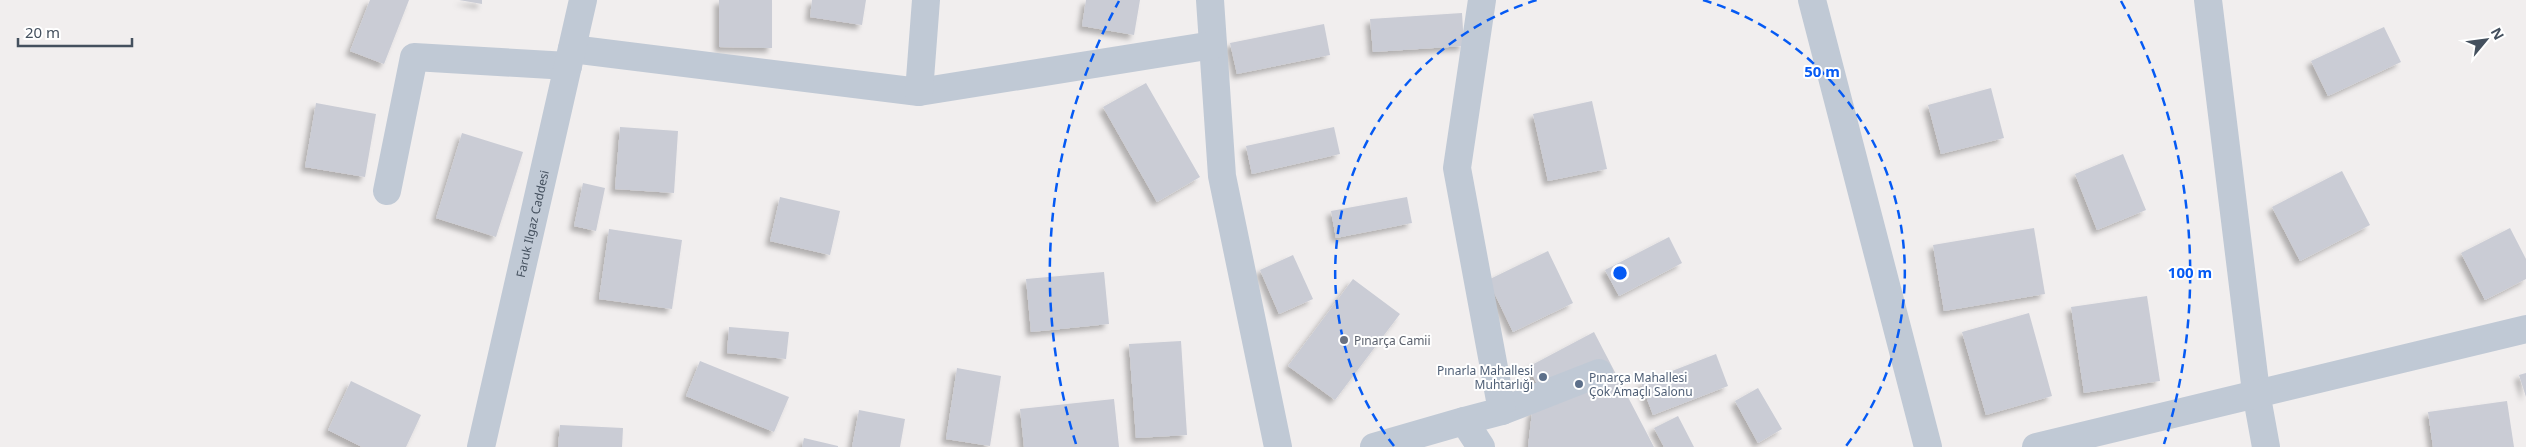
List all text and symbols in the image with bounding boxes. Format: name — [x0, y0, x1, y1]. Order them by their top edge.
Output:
scale bar — [18, 15, 131, 47]
north arrow — [2461, 15, 2511, 65]
text: 20 m — [25, 22, 60, 42]
text: N — [2487, 24, 2509, 43]
text: 50 m — [1804, 61, 1840, 81]
street label: Faruk Ilgaz Caddesi — [511, 168, 552, 279]
text: 100 m — [2168, 262, 2212, 282]
centre of rings — [1611, 264, 1629, 282]
place label: Pınarça Camii — [1354, 332, 1431, 349]
marker: Pınarça Camii — [1338, 334, 1350, 346]
place label: Pınarla Mahallesi Muhtarlığı — [1437, 362, 1533, 393]
place label: Pınarça Mahallesi Çok Amaçlı Salonu — [1589, 369, 1693, 400]
marker: Pınarla Mahallesi Muhtarlığı — [1537, 371, 1549, 383]
marker: Pınarça Mahallesi Çok Amaçlı Salonu — [1573, 378, 1585, 390]

